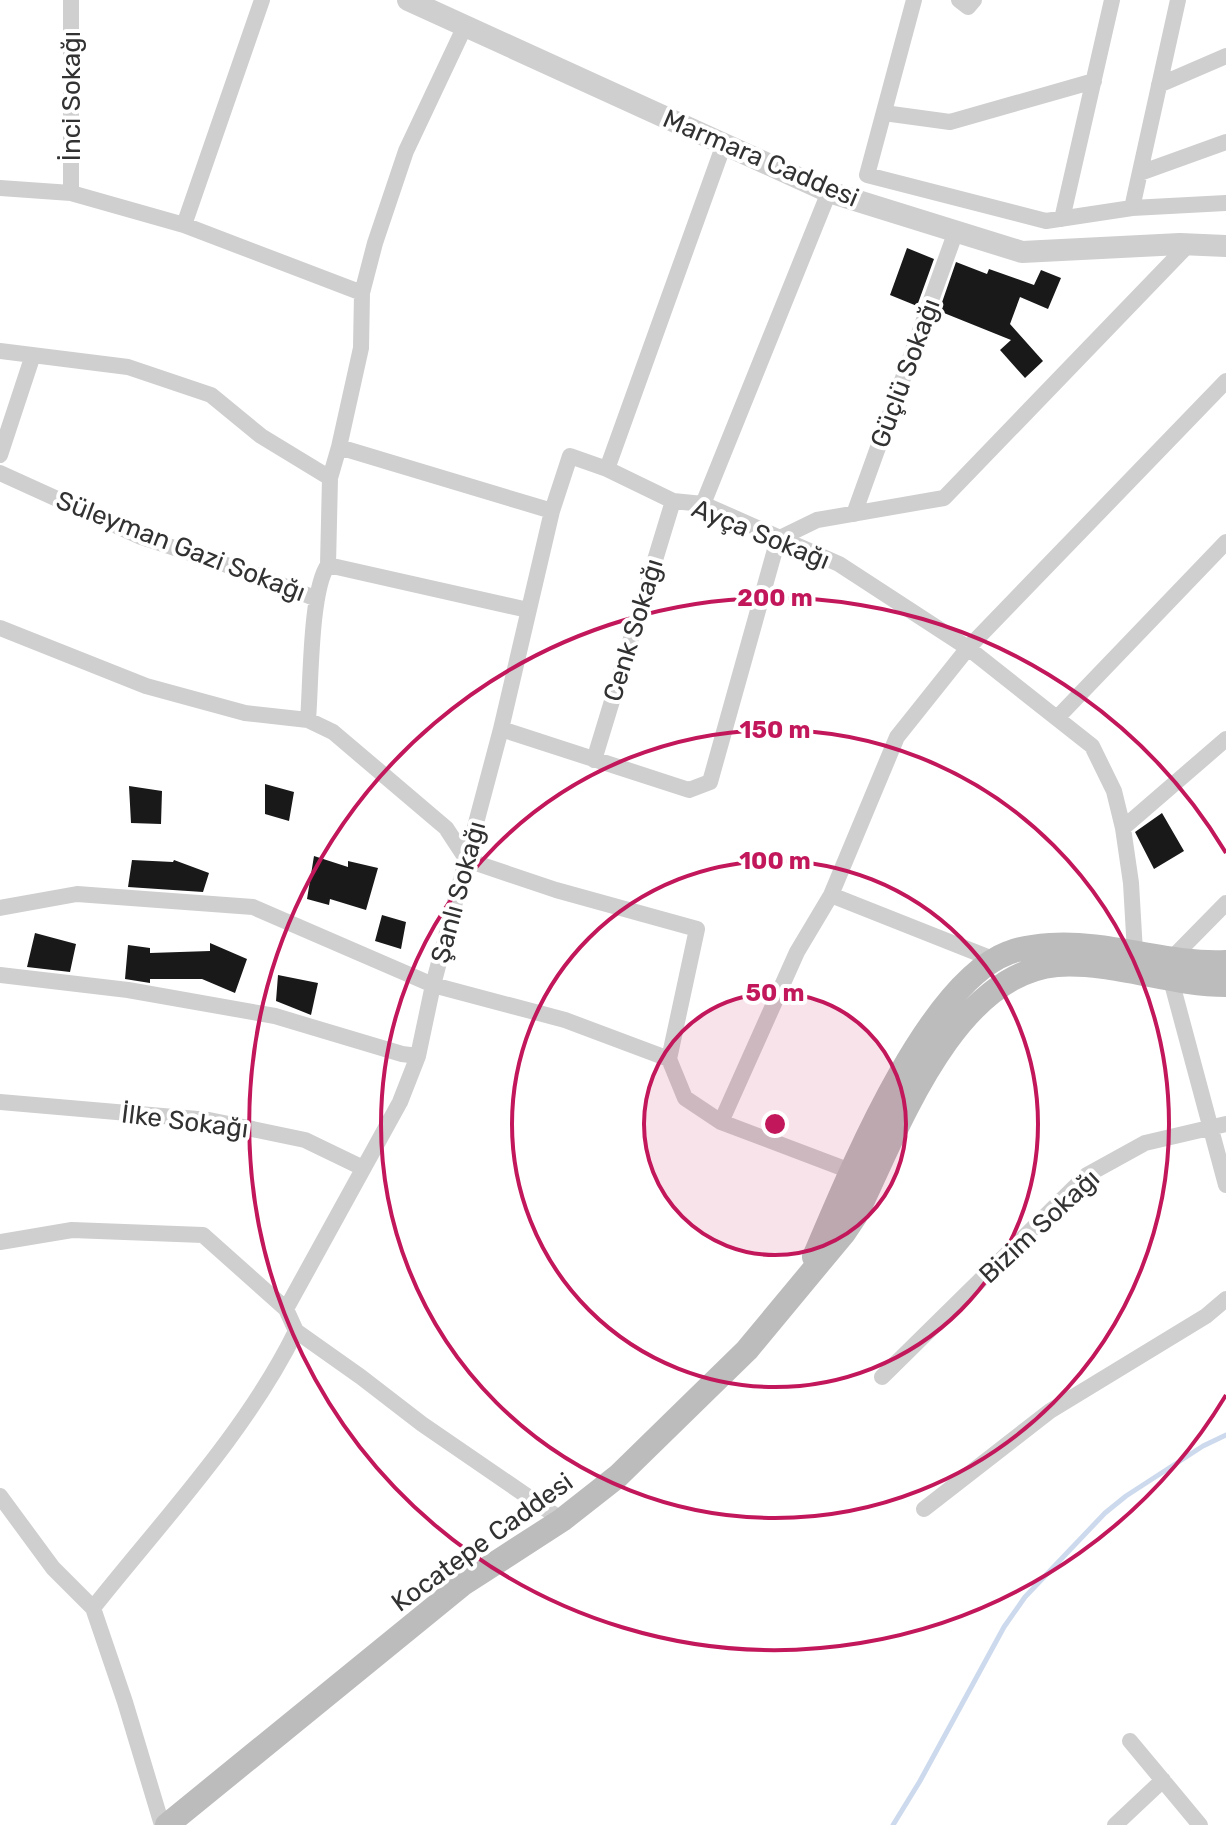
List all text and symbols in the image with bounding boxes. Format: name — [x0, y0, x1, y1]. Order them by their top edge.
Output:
street label: İnci Sokağı — [56, 31, 87, 161]
street label: Marmara Caddesi — [658, 103, 863, 214]
street label: Güçlü Sokağı — [864, 294, 947, 452]
street label: Süleyman Gazi Sokağı — [52, 485, 310, 608]
street label: Ayça Sokağı — [687, 493, 834, 576]
street label: Cenk Sokağı — [597, 555, 670, 705]
text: 200 m — [737, 584, 813, 612]
text: 150 m — [740, 716, 810, 744]
street label: Şanlı Sokağı — [425, 818, 492, 967]
text: 100 m — [739, 847, 811, 875]
text: 50 m — [746, 979, 804, 1007]
street label: İlke Sokağı — [120, 1098, 250, 1145]
centre of rings — [761, 1110, 789, 1138]
street label: Bizim Sokağı — [973, 1163, 1106, 1290]
street label: Kocatepe Caddesi — [386, 1466, 579, 1618]

